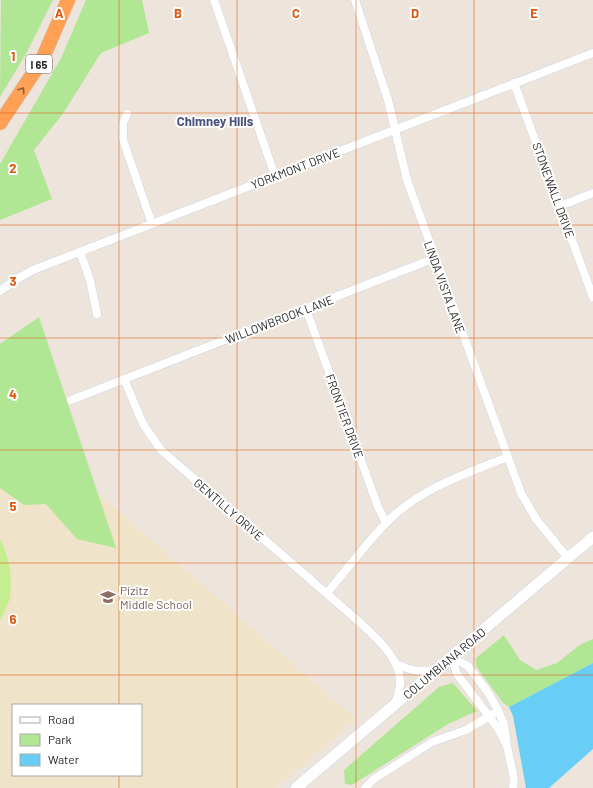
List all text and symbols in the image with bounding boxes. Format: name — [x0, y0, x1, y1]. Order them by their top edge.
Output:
text: A — [55, 5, 64, 21]
text: B — [174, 5, 182, 21]
text: C — [292, 5, 300, 21]
text: D — [411, 5, 419, 21]
text: E — [530, 5, 538, 21]
text: 1 — [11, 48, 15, 64]
road number: I 65 — [26, 55, 52, 73]
one-way arrow — [17, 88, 24, 95]
district label: Chimney Hills — [177, 113, 254, 129]
street label: STONEWALL DRIVE — [530, 140, 578, 240]
street label: YORKMONT DRIVE — [249, 145, 341, 191]
text: 2 — [9, 160, 17, 176]
street label: LINDA VISTA LANE — [422, 239, 468, 335]
text: 3 — [9, 273, 17, 289]
street label: WILLOWBROOK LANE — [223, 292, 335, 346]
street label: FRONTIER DRIVE — [323, 372, 367, 460]
text: 4 — [9, 386, 17, 402]
street label: GENTILLY DRIVE — [191, 475, 267, 543]
text: 5 — [9, 498, 17, 514]
place label: Pizitz Middle School — [120, 583, 192, 611]
school or university icon: Pizitz Middle School — [99, 588, 117, 606]
text: 6 — [10, 611, 17, 627]
street label: COLUMBIANA ROAD — [400, 624, 488, 702]
legend — [12, 704, 142, 776]
text: Road — [48, 712, 75, 726]
text: Park — [48, 732, 72, 746]
text: Water — [48, 752, 80, 766]

